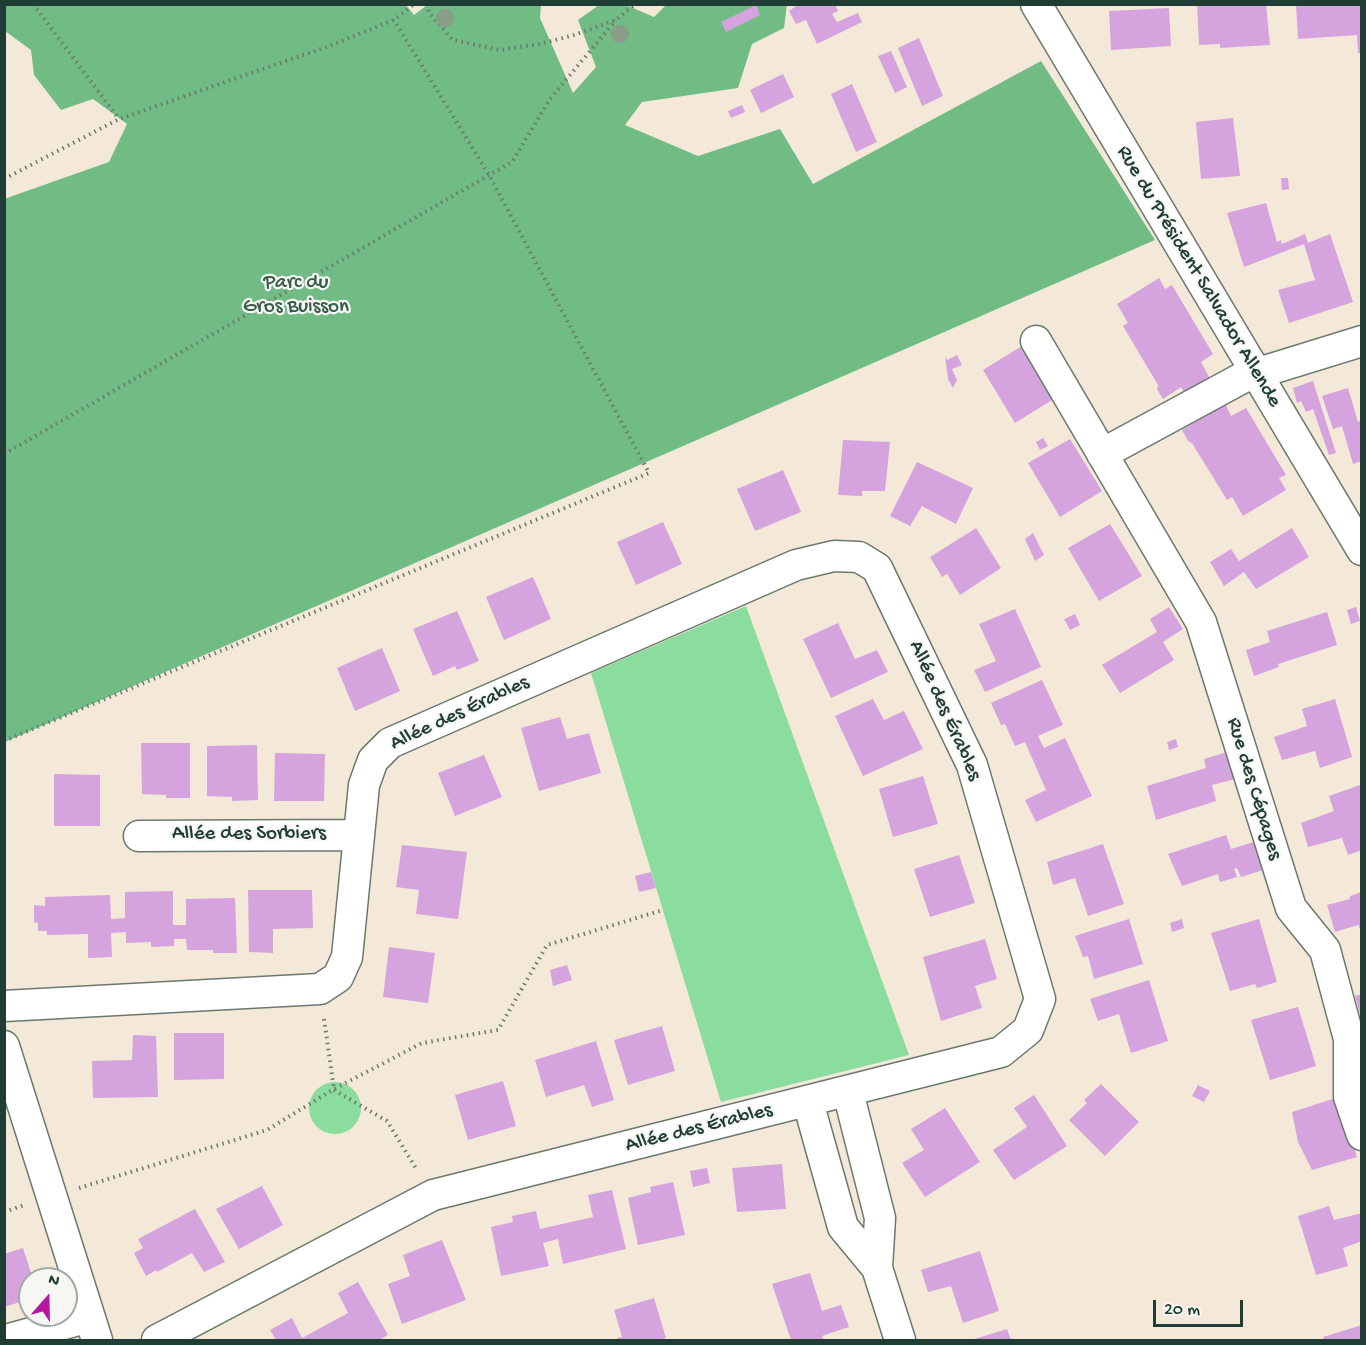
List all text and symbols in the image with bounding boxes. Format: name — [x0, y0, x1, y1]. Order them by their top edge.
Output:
street label: Rue du Président Salvador Allende — [1110, 142, 1286, 412]
park label: Parc du Gros Buisson — [243, 271, 349, 321]
street label: Allée des Érables — [902, 637, 986, 785]
street label: Allée des Érables — [386, 671, 534, 757]
street label: Rue des Cépages — [1219, 715, 1287, 863]
street label: Allée des Sorbiers — [172, 822, 326, 848]
street label: Allée des Érables — [623, 1099, 775, 1159]
north arrow — [18, 1267, 78, 1327]
text: N — [45, 1271, 62, 1292]
scale bar — [1156, 1288, 1246, 1326]
text: 20 m — [1164, 1300, 1200, 1321]

